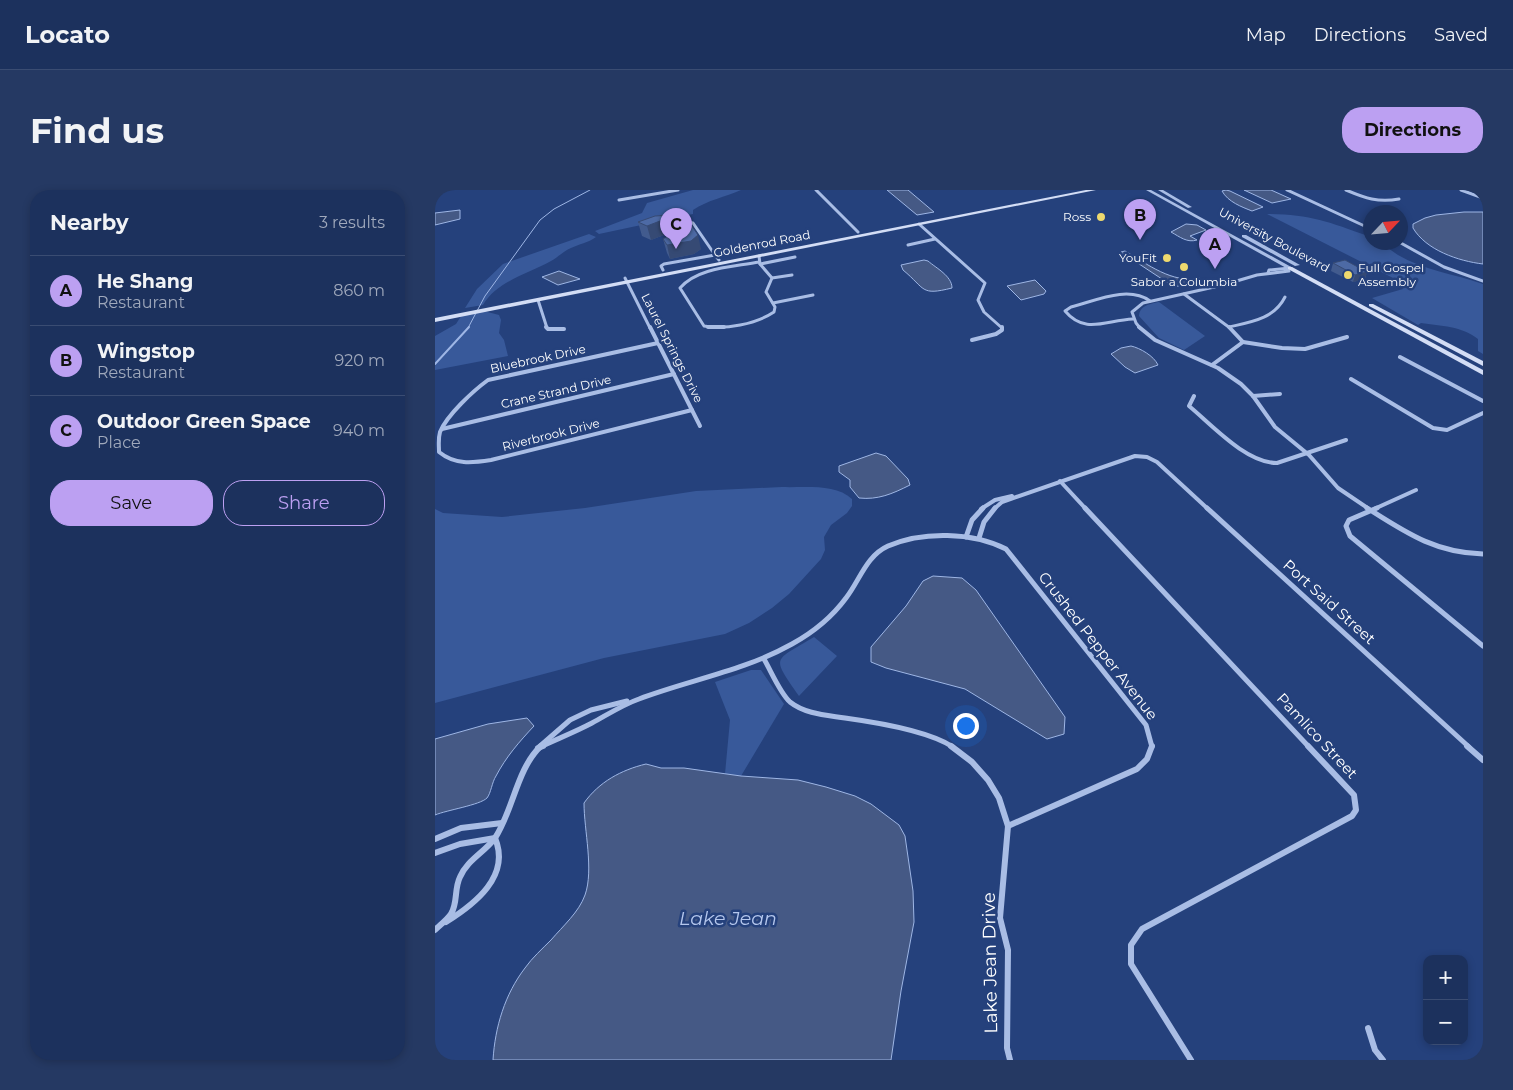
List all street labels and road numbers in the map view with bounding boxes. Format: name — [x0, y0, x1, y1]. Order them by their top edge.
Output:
street label: University Boulevard — [1216, 204, 1332, 275]
street label: Goldenrod Road — [712, 227, 812, 260]
street label: Laurel Springs Drive — [638, 291, 707, 405]
street label: Bluebrook Drive — [489, 341, 587, 376]
street label: Crane Strand Drive — [499, 372, 613, 412]
street label: Riverbrook Drive — [501, 415, 601, 454]
street label: Port Said Street — [1279, 555, 1379, 648]
street label: Crushed Pepper Avenue — [1035, 568, 1162, 724]
street label: Pamlico Street — [1273, 689, 1362, 783]
street label: Lake Jean Drive — [978, 892, 1002, 1034]

